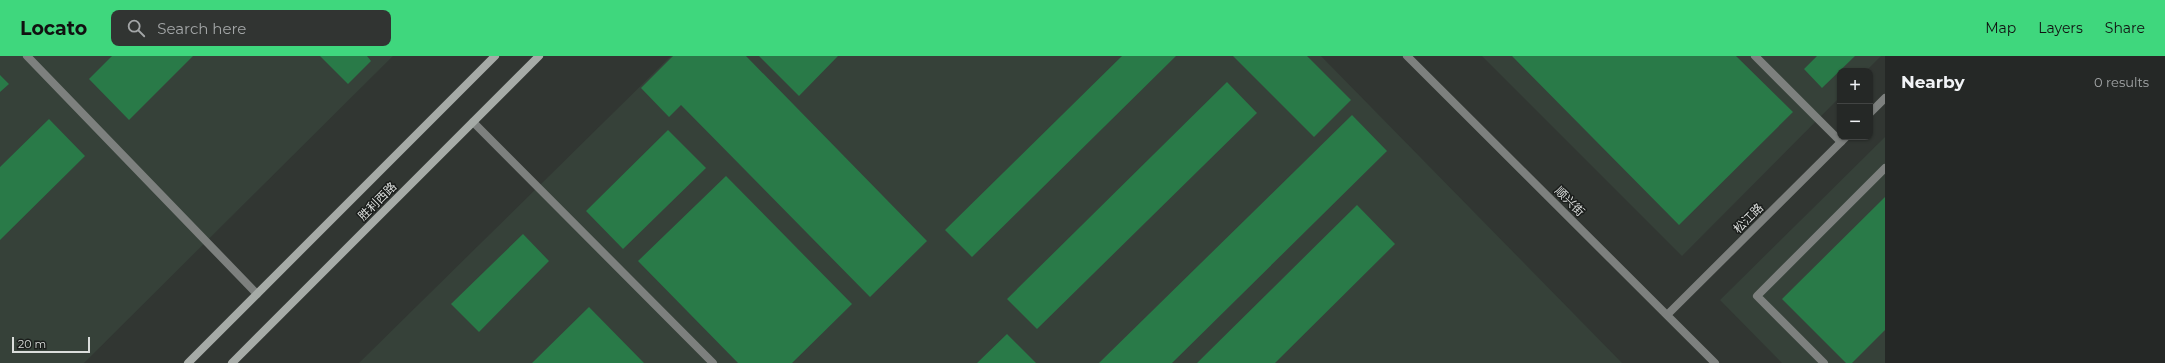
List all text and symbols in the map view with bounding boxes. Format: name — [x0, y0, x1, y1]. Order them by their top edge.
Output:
search box — [111, 10, 391, 46]
text: Locato — [20, 17, 87, 40]
icon: search — [125, 17, 147, 39]
text: Search here — [157, 19, 246, 38]
text: Map — [1985, 19, 2016, 37]
text: Layers — [2038, 19, 2083, 37]
text: Share — [2105, 19, 2145, 37]
map controls — [1837, 68, 1873, 140]
button: + — [1837, 68, 1873, 104]
text: Nearby — [1901, 72, 1965, 92]
text: 0 results — [2094, 74, 2149, 90]
button: − — [1837, 104, 1873, 140]
street label: 胜利西路 — [355, 179, 399, 223]
street label: 顺兴街 — [1552, 183, 1588, 219]
street label: 松江路 — [1730, 200, 1766, 236]
scale bar — [12, 335, 90, 354]
text: 20 m — [18, 337, 46, 351]

